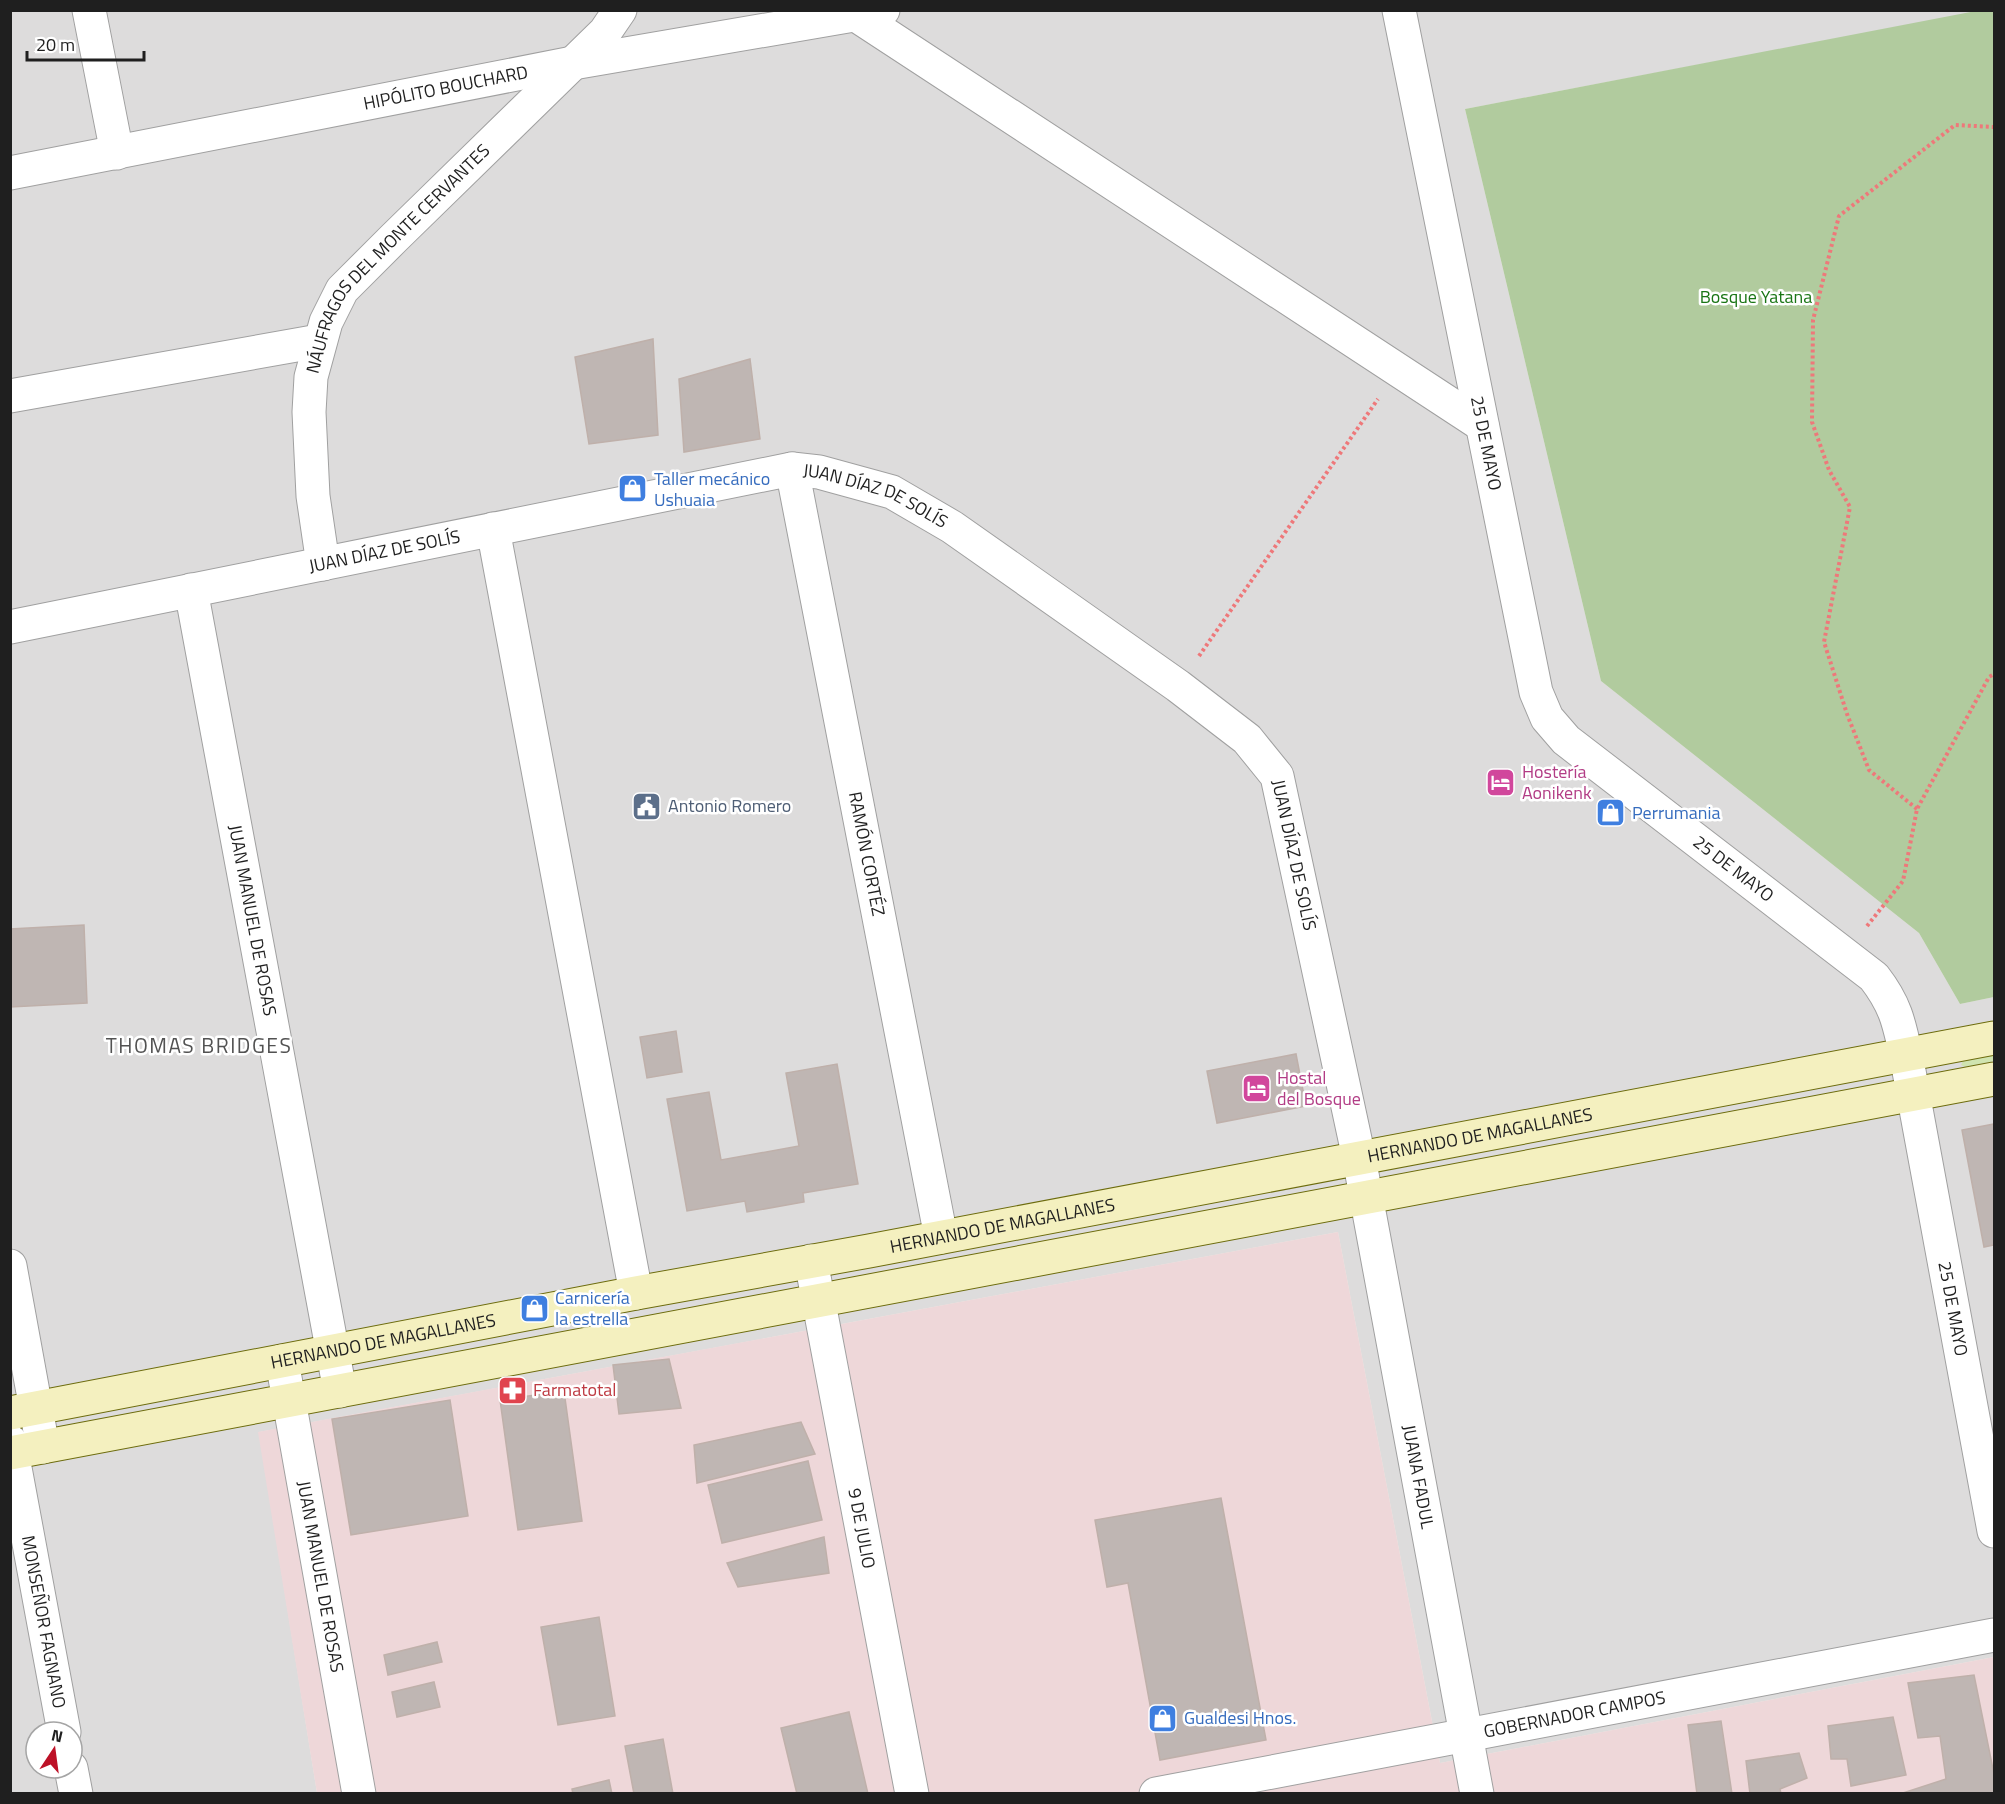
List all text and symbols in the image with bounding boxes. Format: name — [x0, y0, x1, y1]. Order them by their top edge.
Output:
scale bar — [27, 24, 144, 62]
text: 20 m — [36, 31, 75, 58]
street label: HIPÓLITO BOUCHARD — [361, 58, 530, 117]
street label: NÁUFRAGOS DEL MONTE CERVANTES — [299, 137, 496, 376]
park label: Bosque Yatana — [1700, 283, 1812, 310]
street label: 25 DE MAYO — [1464, 394, 1509, 493]
street label: JUAN DÍAZ DE SOLÍS — [802, 456, 953, 535]
place label: Taller mecánico Ushuaia — [654, 465, 770, 513]
shop icon: Taller mecánico Ushuaia — [617, 473, 649, 505]
street label: JUAN DÍAZ DE SOLÍS — [306, 522, 462, 579]
place label: Hostería Aonikenk — [1522, 758, 1592, 806]
hotel icon: Hostería Aonikenk — [1485, 766, 1517, 798]
street label: JUAN DÍAZ DE SOLÍS — [1265, 777, 1324, 933]
street label: RAMÓN CORTÉZ — [842, 789, 892, 918]
public building icon: Antonio Romero — [631, 790, 663, 822]
place label: Antonio Romero — [668, 792, 791, 819]
shop icon: Perrumania — [1595, 797, 1627, 829]
place label: Perrumania — [1632, 799, 1720, 826]
street label: JUAN MANUEL DE ROSAS — [222, 822, 284, 1018]
street label: 25 DE MAYO — [1687, 828, 1780, 908]
district label: THOMAS BRIDGES — [106, 1029, 292, 1061]
place label: Hostal del Bosque — [1277, 1064, 1361, 1112]
hotel icon: Hostal del Bosque — [1240, 1072, 1272, 1104]
street label: HERNANDO DE MAGALLANES — [1365, 1100, 1595, 1169]
street label: HERNANDO DE MAGALLANES — [888, 1191, 1117, 1260]
street label: 25 DE MAYO — [1931, 1259, 1975, 1358]
place label: Carnicería la estrella — [555, 1284, 630, 1332]
shop icon: Carnicería la estrella — [518, 1292, 550, 1324]
street label: HERNANDO DE MAGALLANES — [268, 1306, 498, 1376]
pharmacy icon: Farmatotal — [496, 1374, 528, 1406]
place label: Farmatotal — [533, 1376, 616, 1403]
street label: JUANA FADUL — [1396, 1422, 1442, 1531]
street label: JUAN MANUEL DE ROSAS — [291, 1479, 351, 1675]
street label: 9 DE JULIO — [841, 1486, 883, 1571]
street label: MONSEÑOR FAGNANO — [15, 1533, 73, 1711]
street label: GOBERNADOR CAMPOS — [1481, 1684, 1668, 1745]
shop icon: Gualdesi Hnos. — [1147, 1702, 1179, 1734]
place label: Gualdesi Hnos. — [1184, 1704, 1296, 1731]
north arrow — [24, 1720, 84, 1780]
text: N — [49, 1722, 65, 1748]

